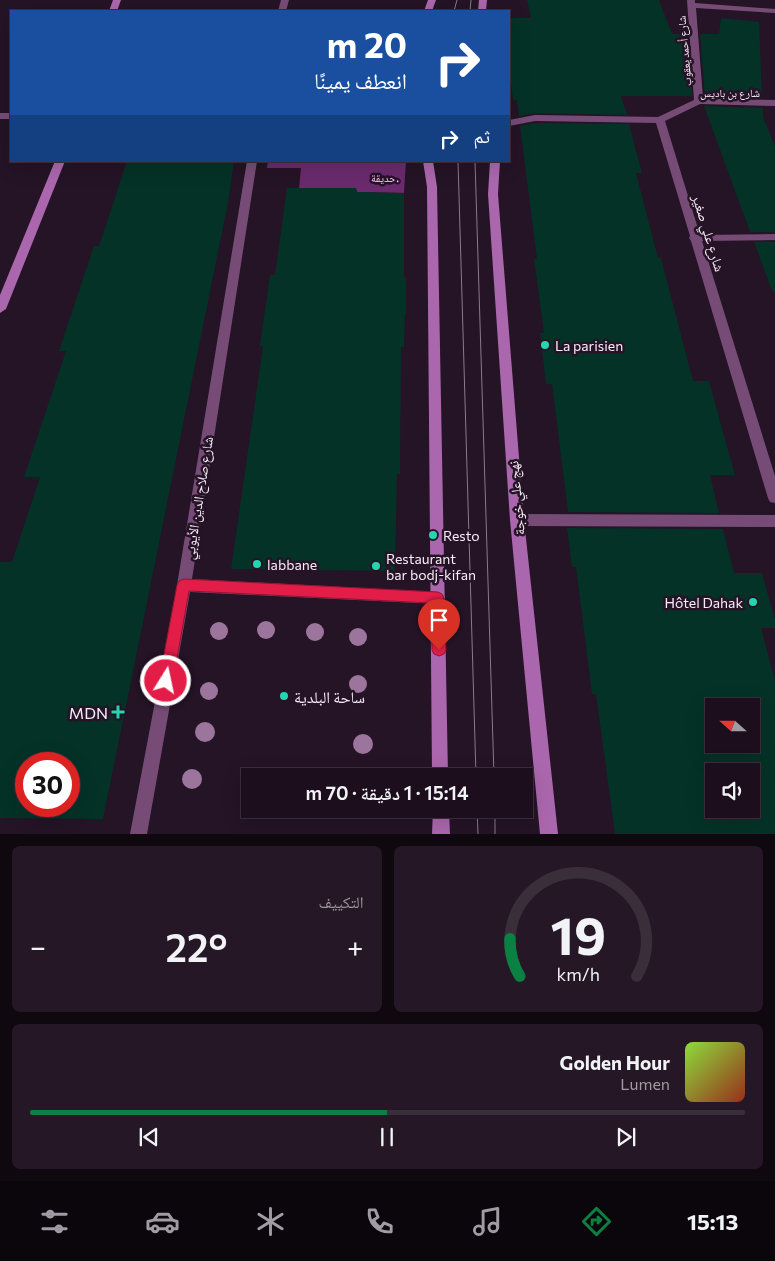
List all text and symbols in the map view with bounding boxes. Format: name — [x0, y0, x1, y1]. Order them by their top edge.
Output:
street label: شارع أحمد يعقوب — [674, 15, 695, 87]
text: 20 m — [327, 22, 407, 65]
icon: right — [425, 30, 490, 95]
text: انعطف يمينًا — [314, 67, 407, 94]
street label: شارع بن باديس — [700, 86, 760, 100]
text: ثم — [473, 124, 490, 147]
icon: right — [435, 125, 463, 153]
park label: حديقة. — [371, 171, 399, 184]
street label: شارع علي صغير — [686, 192, 729, 275]
place label: La parisien — [555, 337, 623, 354]
marker: La parisien — [539, 339, 551, 351]
street label: شارع صلاح الدين الأيوبي — [180, 435, 220, 561]
street label: نهج علي خوجة — [504, 460, 531, 536]
place label: Resto — [443, 527, 480, 544]
marker: Resto — [427, 529, 439, 541]
place label: Restaurant bar bodj-kifan — [386, 550, 476, 583]
place label: labbane — [267, 556, 317, 573]
marker: labbane — [251, 558, 263, 570]
marker: Restaurant bar bodj-kifan — [370, 560, 382, 572]
place label: Hôtel Dahak — [664, 594, 743, 611]
marker: Hôtel Dahak — [747, 596, 759, 608]
pin — [418, 599, 460, 650]
icon: arrive — [425, 606, 453, 634]
position arrow — [139, 654, 191, 706]
place label: ساحة البلدية — [294, 687, 365, 706]
marker: ساحة البلدية — [278, 690, 290, 702]
north arrow — [705, 698, 760, 752]
map controls — [705, 698, 760, 818]
place label: MDN — [69, 703, 108, 722]
marker: MDN — [112, 706, 124, 718]
speed limit sign: 30 — [15, 752, 80, 817]
button: sound — [705, 763, 760, 818]
text: 15:14 · 1 دقيقة · 70 m — [305, 781, 469, 804]
text: التكييف — [319, 892, 364, 911]
text: 19 — [550, 902, 606, 966]
text: 22° — [166, 923, 227, 970]
text: − — [30, 929, 46, 963]
text: + — [347, 929, 363, 963]
text: km/h — [557, 963, 600, 985]
text: Golden Hour — [560, 1051, 670, 1074]
text: Lumen — [620, 1074, 670, 1093]
icon: previous — [135, 1123, 163, 1151]
icon: pause — [373, 1123, 401, 1151]
icon: next — [612, 1123, 640, 1151]
icon: filters — [37, 1204, 72, 1239]
icon: car — [145, 1204, 180, 1239]
icon: climate — [253, 1204, 288, 1239]
icon: phone — [362, 1204, 397, 1239]
icon: music — [470, 1204, 505, 1239]
icon: directions — [579, 1204, 614, 1239]
text: 15:13 — [687, 1208, 738, 1235]

